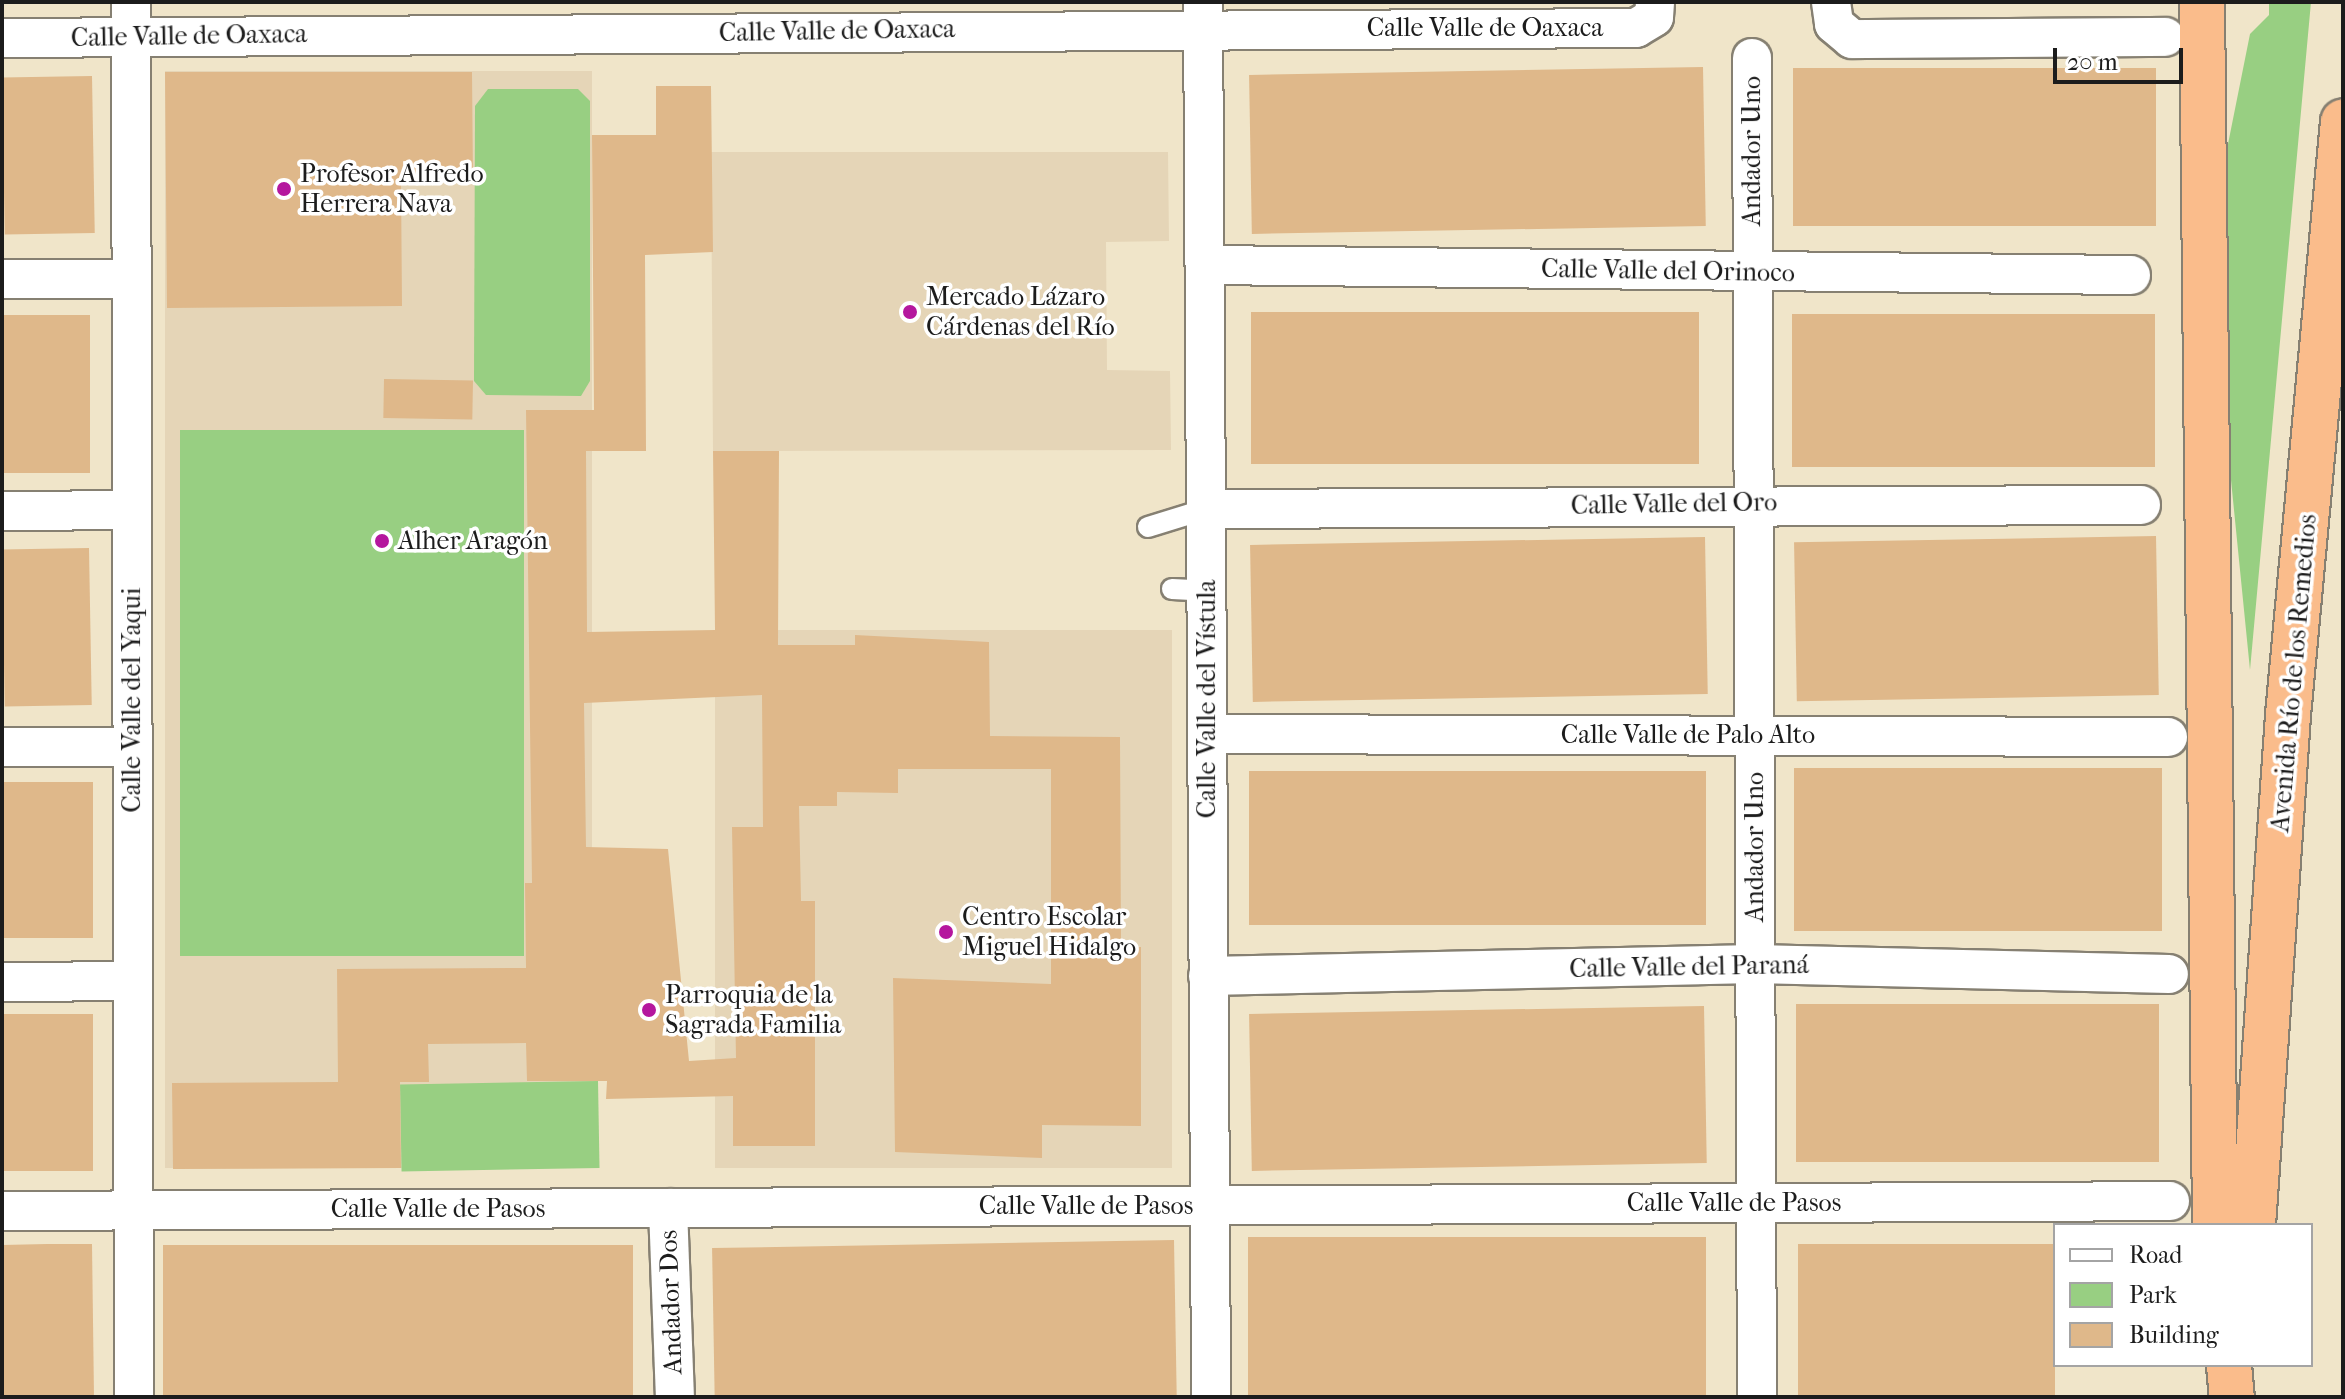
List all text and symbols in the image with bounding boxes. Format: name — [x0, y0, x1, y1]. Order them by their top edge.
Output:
street label: Calle Valle de Oaxaca — [1367, 12, 1603, 44]
street label: Calle Valle de Oaxaca — [719, 13, 955, 49]
street label: Calle Valle de Oaxaca — [71, 18, 307, 54]
scale bar — [2057, 32, 2187, 82]
text: 20 m — [2067, 48, 2118, 76]
street label: Andador Uno — [1736, 76, 1768, 226]
place label: Profesor Alfredo Herrera Nava — [300, 158, 484, 220]
marker: Profesor Alfredo Herrera Nava — [275, 180, 293, 198]
street label: Calle Valle del Orinoco — [1541, 253, 1795, 289]
place label: Mercado Lázaro Cárdenas del Río — [926, 281, 1115, 342]
marker: Mercado Lázaro Cárdenas del Río — [901, 303, 919, 321]
street label: Calle Valle del Oro — [1571, 487, 1777, 521]
street label: Avenida Río de los Remedios — [2265, 513, 2323, 833]
place label: Alher Aragón — [398, 525, 548, 557]
marker: Alher Aragón — [373, 532, 391, 550]
street label: Calle Valle del Vístula — [1191, 580, 1223, 818]
street label: Calle Valle del Yaqui — [116, 587, 148, 813]
street label: Calle Valle de Palo Alto — [1561, 719, 1815, 751]
street label: Andador Uno — [1739, 772, 1771, 922]
place label: Centro Escolar Miguel Hidalgo — [962, 901, 1136, 962]
marker: Centro Escolar Miguel Hidalgo — [937, 923, 955, 941]
street label: Calle Valle del Paraná — [1569, 949, 1809, 985]
place label: Parroquia de la Sagrada Familia — [665, 979, 841, 1040]
marker: Parroquia de la Sagrada Familia — [640, 1001, 658, 1019]
street label: Calle Valle de Pasos — [1627, 1187, 1841, 1219]
street label: Calle Valle de Pasos — [979, 1190, 1193, 1222]
street label: Calle Valle de Pasos — [331, 1193, 545, 1225]
legend — [2053, 1223, 2313, 1367]
street label: Andador Dos — [653, 1229, 689, 1375]
text: Road — [2129, 1241, 2182, 1269]
text: Park — [2129, 1281, 2177, 1309]
text: Building — [2129, 1321, 2219, 1349]

